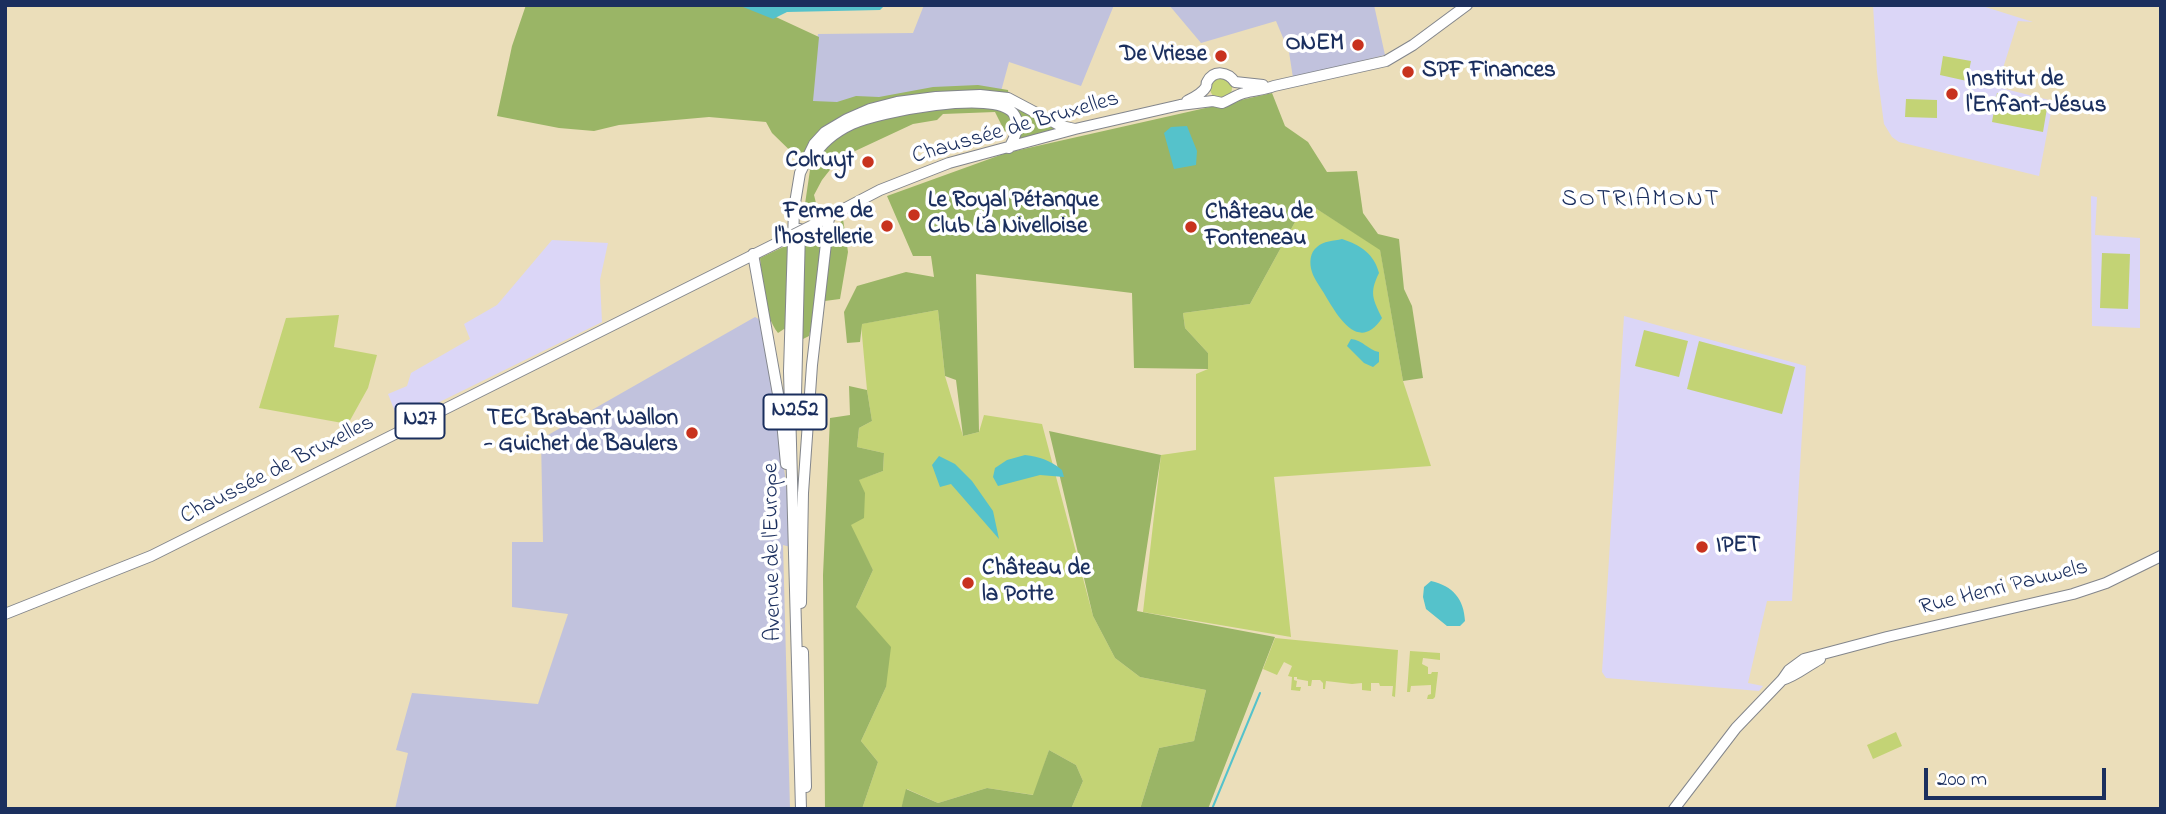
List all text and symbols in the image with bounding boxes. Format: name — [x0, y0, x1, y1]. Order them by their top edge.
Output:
place label: ONEM — [1285, 31, 1344, 59]
marker: ONEM — [1350, 37, 1366, 53]
place label: De Vriese — [1120, 42, 1207, 70]
marker: De Vriese — [1213, 48, 1229, 64]
place label: SPF Finances — [1422, 58, 1556, 86]
marker: SPF Finances — [1400, 64, 1416, 80]
place label: Institut de l'Enfant-Jésus — [1966, 67, 2106, 121]
street label: Chaussée de Bruxelles — [909, 86, 1123, 172]
marker: Institut de l'Enfant-Jésus — [1944, 86, 1960, 102]
place label: Colruyt — [786, 148, 854, 176]
marker: Colruyt — [860, 154, 876, 170]
district label: SOTRIAMONT — [1563, 187, 1719, 215]
place label: Le Royal Pétanque Club La Nivelloise — [928, 188, 1099, 242]
place label: Ferme de l'hostellerie — [775, 199, 873, 253]
place label: Château de Fonteneau — [1205, 200, 1313, 254]
marker: Le Royal Pétanque Club La Nivelloise — [906, 207, 922, 223]
marker: Ferme de l'hostellerie — [879, 218, 895, 234]
marker: Château de Fonteneau — [1183, 219, 1199, 235]
road number: N252 — [764, 394, 826, 430]
road number: N27 — [396, 404, 444, 438]
place label: TEC Brabant Wallon - Guichet de Baulers — [484, 406, 678, 460]
street label: Chaussée de Bruxelles — [176, 410, 380, 532]
marker: TEC Brabant Wallon - Guichet de Baulers — [684, 425, 700, 441]
street label: Avenue de l'Europe — [759, 462, 789, 642]
place label: IPET — [1716, 533, 1760, 561]
marker: IPET — [1694, 539, 1710, 555]
street label: Rue Henri Pauwels — [1917, 555, 2091, 623]
place label: Château de la Potte — [982, 556, 1090, 610]
marker: Château de la Potte — [960, 575, 976, 591]
scale bar — [1928, 754, 2110, 798]
text: 200 m — [1937, 765, 1987, 795]

